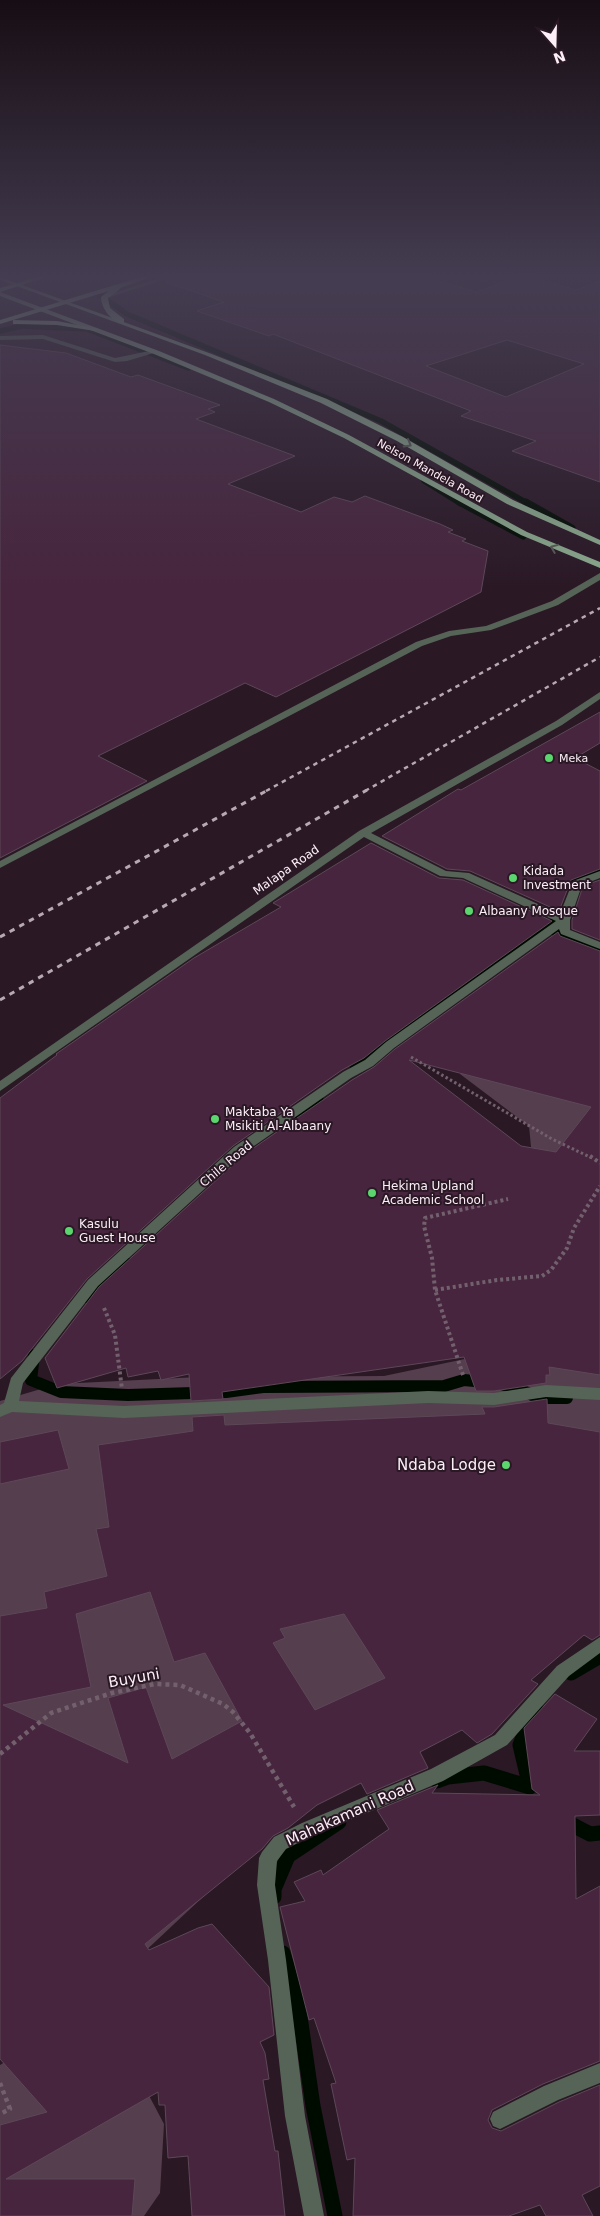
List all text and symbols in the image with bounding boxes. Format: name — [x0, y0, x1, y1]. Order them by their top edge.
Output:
north arrow — [530, 20, 580, 70]
text: N — [551, 48, 568, 67]
street label: Nelson Mandela Road — [375, 437, 485, 505]
one-way arrow — [403, 437, 412, 447]
one-way arrow — [550, 544, 559, 554]
marker: Meka — [543, 752, 555, 764]
place label: Meka — [559, 752, 588, 765]
street label: Malapa Road — [250, 842, 322, 898]
place label: Kidada Investment — [523, 864, 591, 892]
marker: Kidada Investment — [507, 872, 519, 884]
place label: Albaany Mosque — [479, 904, 578, 918]
marker: Albaany Mosque — [463, 905, 475, 917]
place label: Maktaba Ya Msikiti Al-Albaany — [225, 1105, 331, 1133]
marker: Maktaba Ya Msikiti Al-Albaany — [209, 1113, 221, 1125]
street label: Chile Road — [197, 1138, 255, 1190]
place label: Hekima Upland Academic School — [382, 1179, 484, 1207]
marker: Hekima Upland Academic School — [366, 1187, 378, 1199]
place label: Kasulu Guest House — [79, 1217, 156, 1245]
marker: Kasulu Guest House — [63, 1225, 75, 1237]
place label: Ndaba Lodge — [397, 1456, 496, 1474]
marker: Ndaba Lodge — [500, 1459, 512, 1471]
street label: Buyuni — [107, 1665, 161, 1691]
street label: Mahakamani Road — [283, 1777, 417, 1849]

